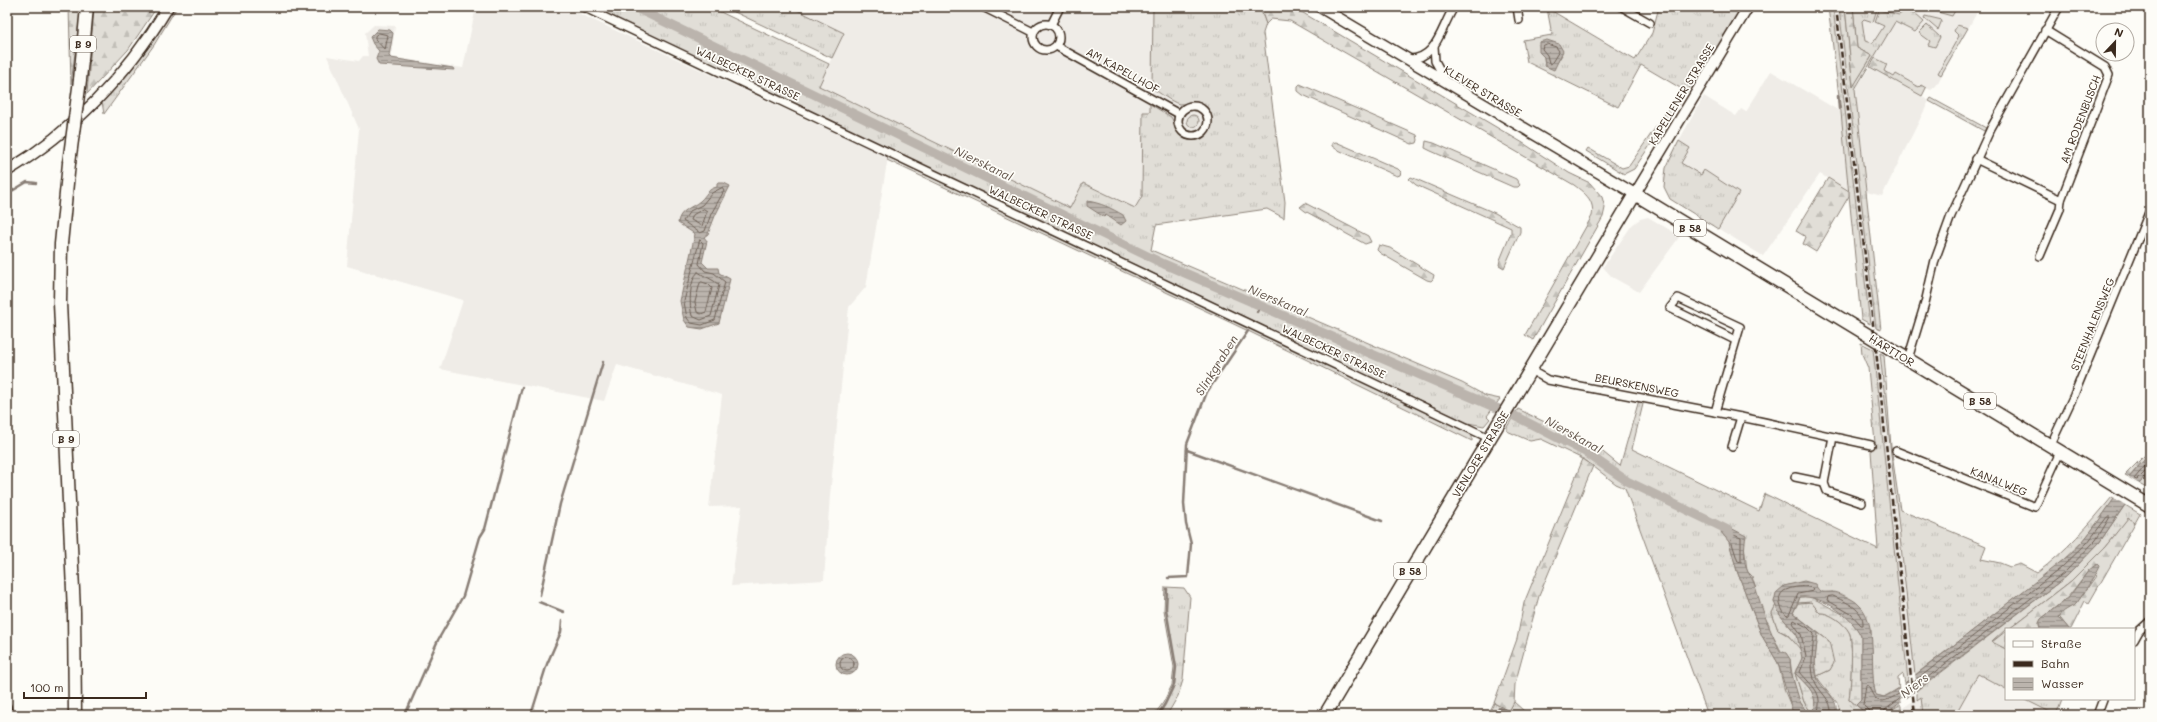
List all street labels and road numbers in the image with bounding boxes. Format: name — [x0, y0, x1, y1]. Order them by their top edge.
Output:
road number: B 9 — [70, 36, 96, 52]
street label: KAPELLENER STRASSE — [1645, 40, 1717, 148]
street label: WALBECKER STRASSE — [693, 42, 803, 104]
street label: AM KAPELLHOF — [1084, 44, 1162, 96]
street label: KLEVER STRASSE — [1441, 62, 1525, 120]
street label: AM RODENBUSCH — [2056, 72, 2104, 165]
street label: WALBECKER STRASSE — [986, 181, 1096, 243]
road number: B 58 — [1674, 220, 1706, 236]
street label: STEENHALENSWEG — [2067, 275, 2117, 373]
street label: WALBECKER STRASSE — [1279, 320, 1389, 382]
street label: HARTTOR — [1866, 331, 1918, 369]
street label: BEURSKENSWEG — [1594, 370, 1680, 400]
road number: B 58 — [1964, 393, 1996, 409]
street label: VENLOER STRASSE — [1448, 408, 1512, 500]
road number: B 9 — [53, 431, 79, 447]
street label: KANALWEG — [1968, 463, 2030, 499]
road number: B 58 — [1394, 563, 1426, 579]

